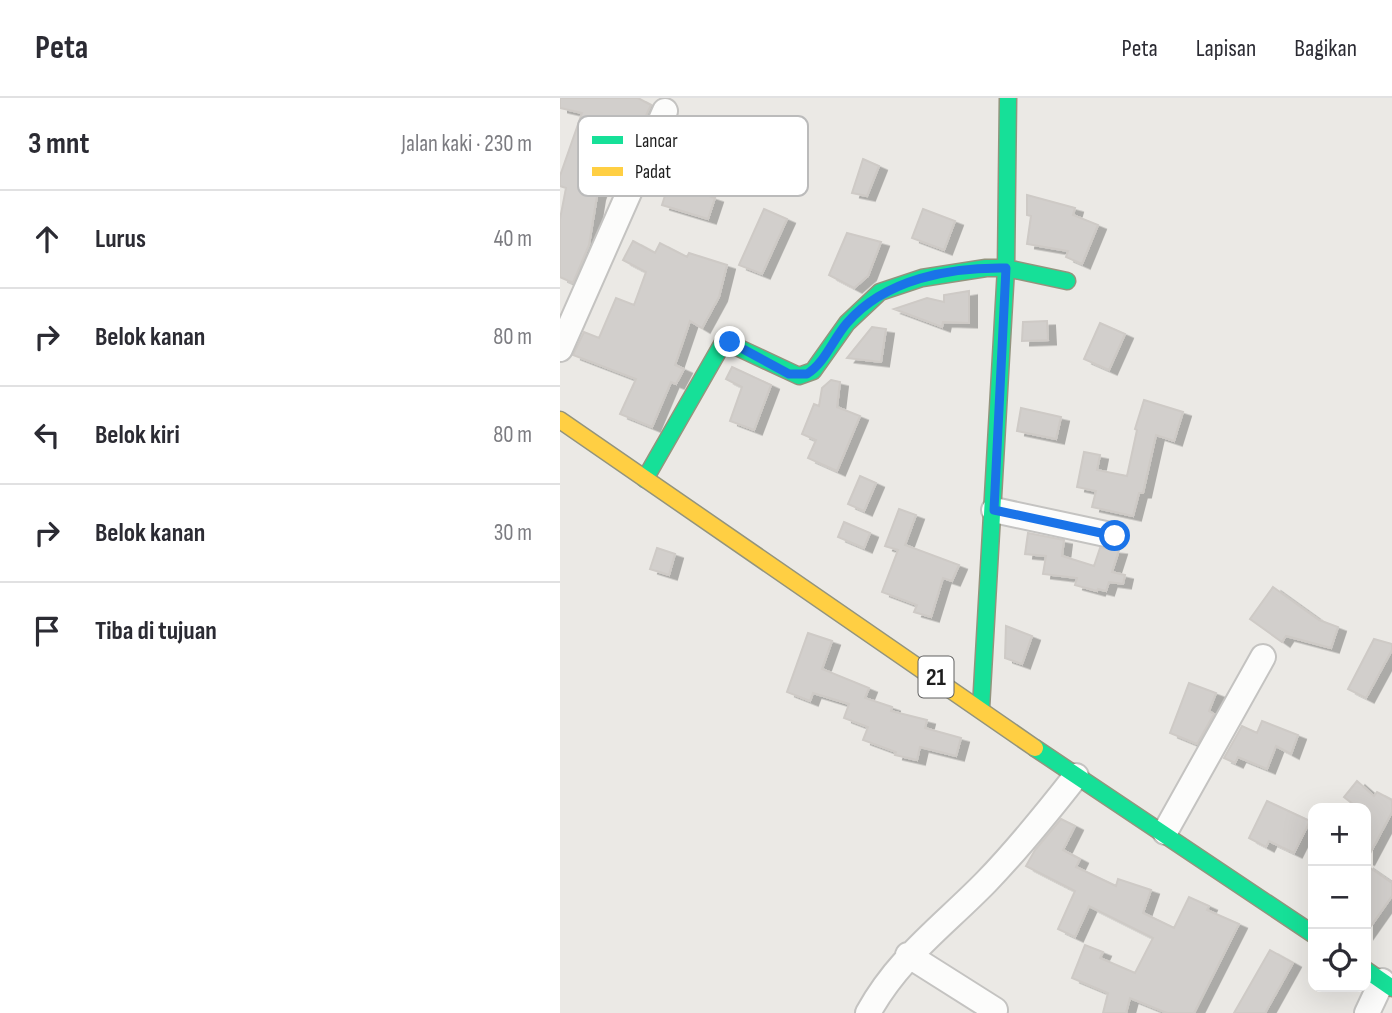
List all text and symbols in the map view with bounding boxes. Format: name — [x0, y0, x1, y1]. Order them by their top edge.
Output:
text: Peta — [35, 28, 88, 68]
text: Peta — [1122, 34, 1158, 63]
text: Lapisan — [1196, 34, 1256, 63]
text: Bagikan — [1294, 34, 1357, 63]
legend — [578, 116, 808, 196]
text: 3 mnt — [28, 126, 89, 162]
text: Jalan kaki · 230 m — [401, 130, 532, 158]
text: Lancar — [635, 130, 678, 153]
text: Padat — [635, 161, 671, 184]
icon: ahead — [28, 220, 66, 258]
text: Lurus — [95, 224, 146, 255]
text: 40 m — [494, 225, 532, 253]
icon: right — [28, 318, 66, 356]
text: Belok kanan — [95, 322, 205, 353]
text: 80 m — [493, 323, 532, 351]
route end — [714, 326, 745, 357]
icon: left — [28, 416, 66, 454]
text: Belok kiri — [95, 420, 180, 451]
text: 80 m — [493, 421, 532, 449]
icon: right — [28, 514, 66, 552]
text: Belok kanan — [95, 518, 205, 549]
text: 30 m — [494, 519, 532, 547]
route start — [1099, 520, 1130, 551]
icon: arrive — [28, 612, 66, 650]
text: Tiba di tujuan — [95, 616, 217, 647]
road number: 21 — [918, 656, 954, 698]
map controls — [1308, 803, 1371, 992]
button: + — [1308, 803, 1371, 866]
button: − — [1308, 866, 1371, 929]
button: locate — [1308, 929, 1371, 992]

